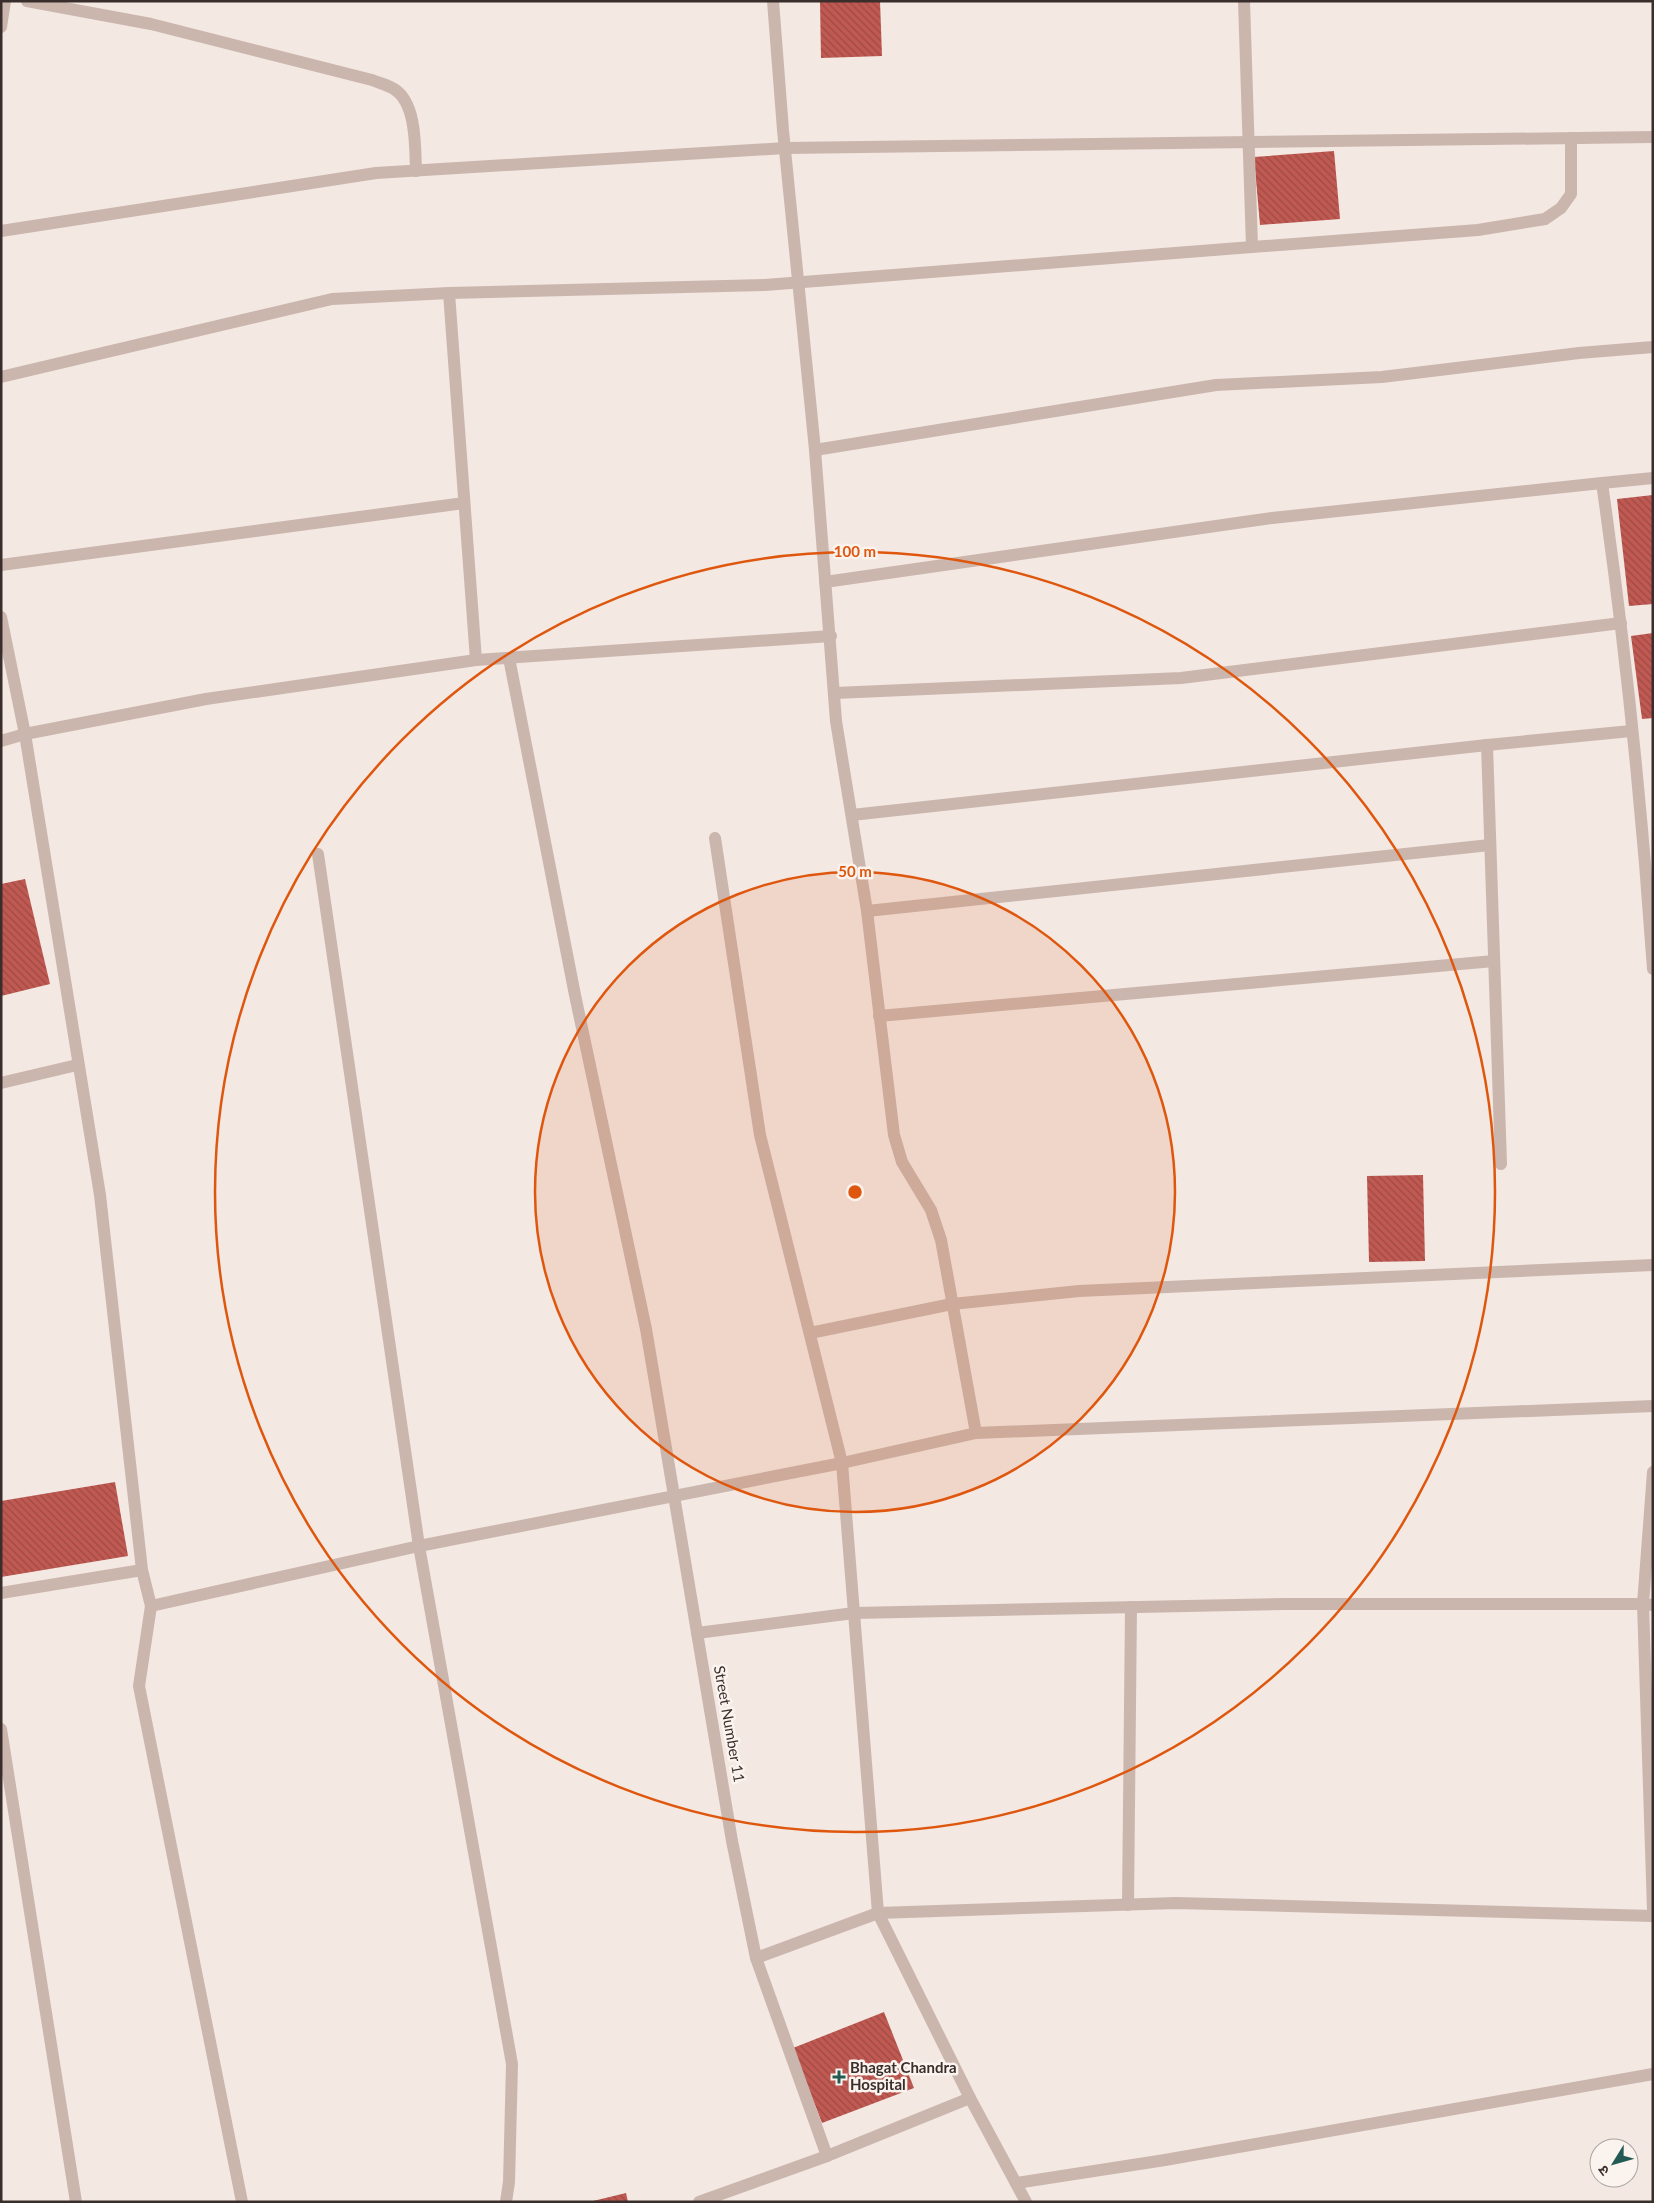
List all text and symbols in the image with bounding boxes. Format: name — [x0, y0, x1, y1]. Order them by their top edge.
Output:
text: 100 m — [834, 542, 876, 560]
text: 50 m — [838, 862, 872, 880]
centre of rings — [846, 1183, 864, 1201]
street label: Street Number 11 — [711, 1664, 749, 1784]
place label: Bhagat Chandra Hospital — [850, 2058, 957, 2093]
marker: Bhagat Chandra Hospital — [832, 2070, 846, 2084]
north arrow — [1589, 2138, 1639, 2188]
text: उ — [1593, 2162, 1612, 2180]

